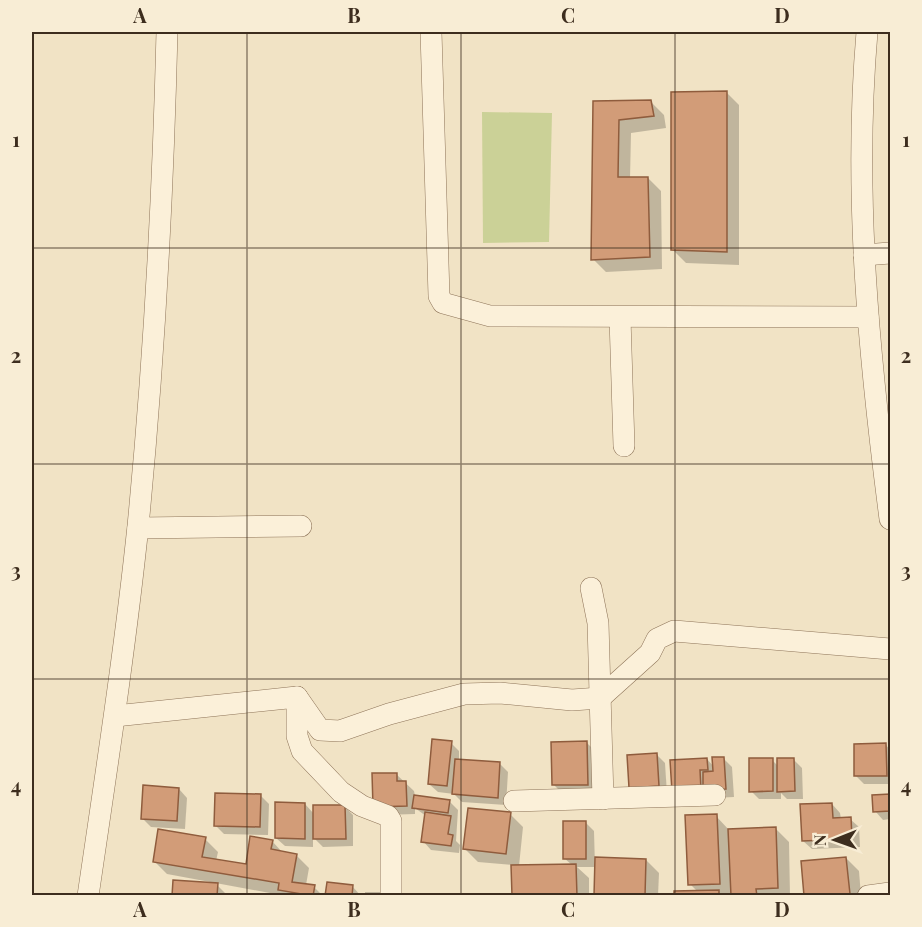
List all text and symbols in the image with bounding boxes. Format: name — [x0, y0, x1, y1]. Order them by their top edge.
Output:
text: A — [132, 1, 147, 28]
text: B — [347, 1, 361, 28]
text: C — [561, 1, 575, 28]
text: D — [774, 1, 790, 28]
text: 1 — [12, 125, 20, 152]
text: 1 — [902, 125, 910, 152]
text: 2 — [11, 341, 21, 368]
text: 2 — [901, 341, 911, 368]
text: 3 — [11, 556, 21, 583]
text: 3 — [901, 556, 911, 583]
text: 4 — [11, 771, 21, 798]
text: 4 — [901, 771, 911, 798]
north arrow — [805, 810, 865, 870]
text: N — [809, 834, 830, 846]
text: A — [132, 895, 147, 922]
text: B — [347, 895, 361, 922]
text: C — [561, 895, 575, 922]
text: D — [774, 895, 790, 922]

